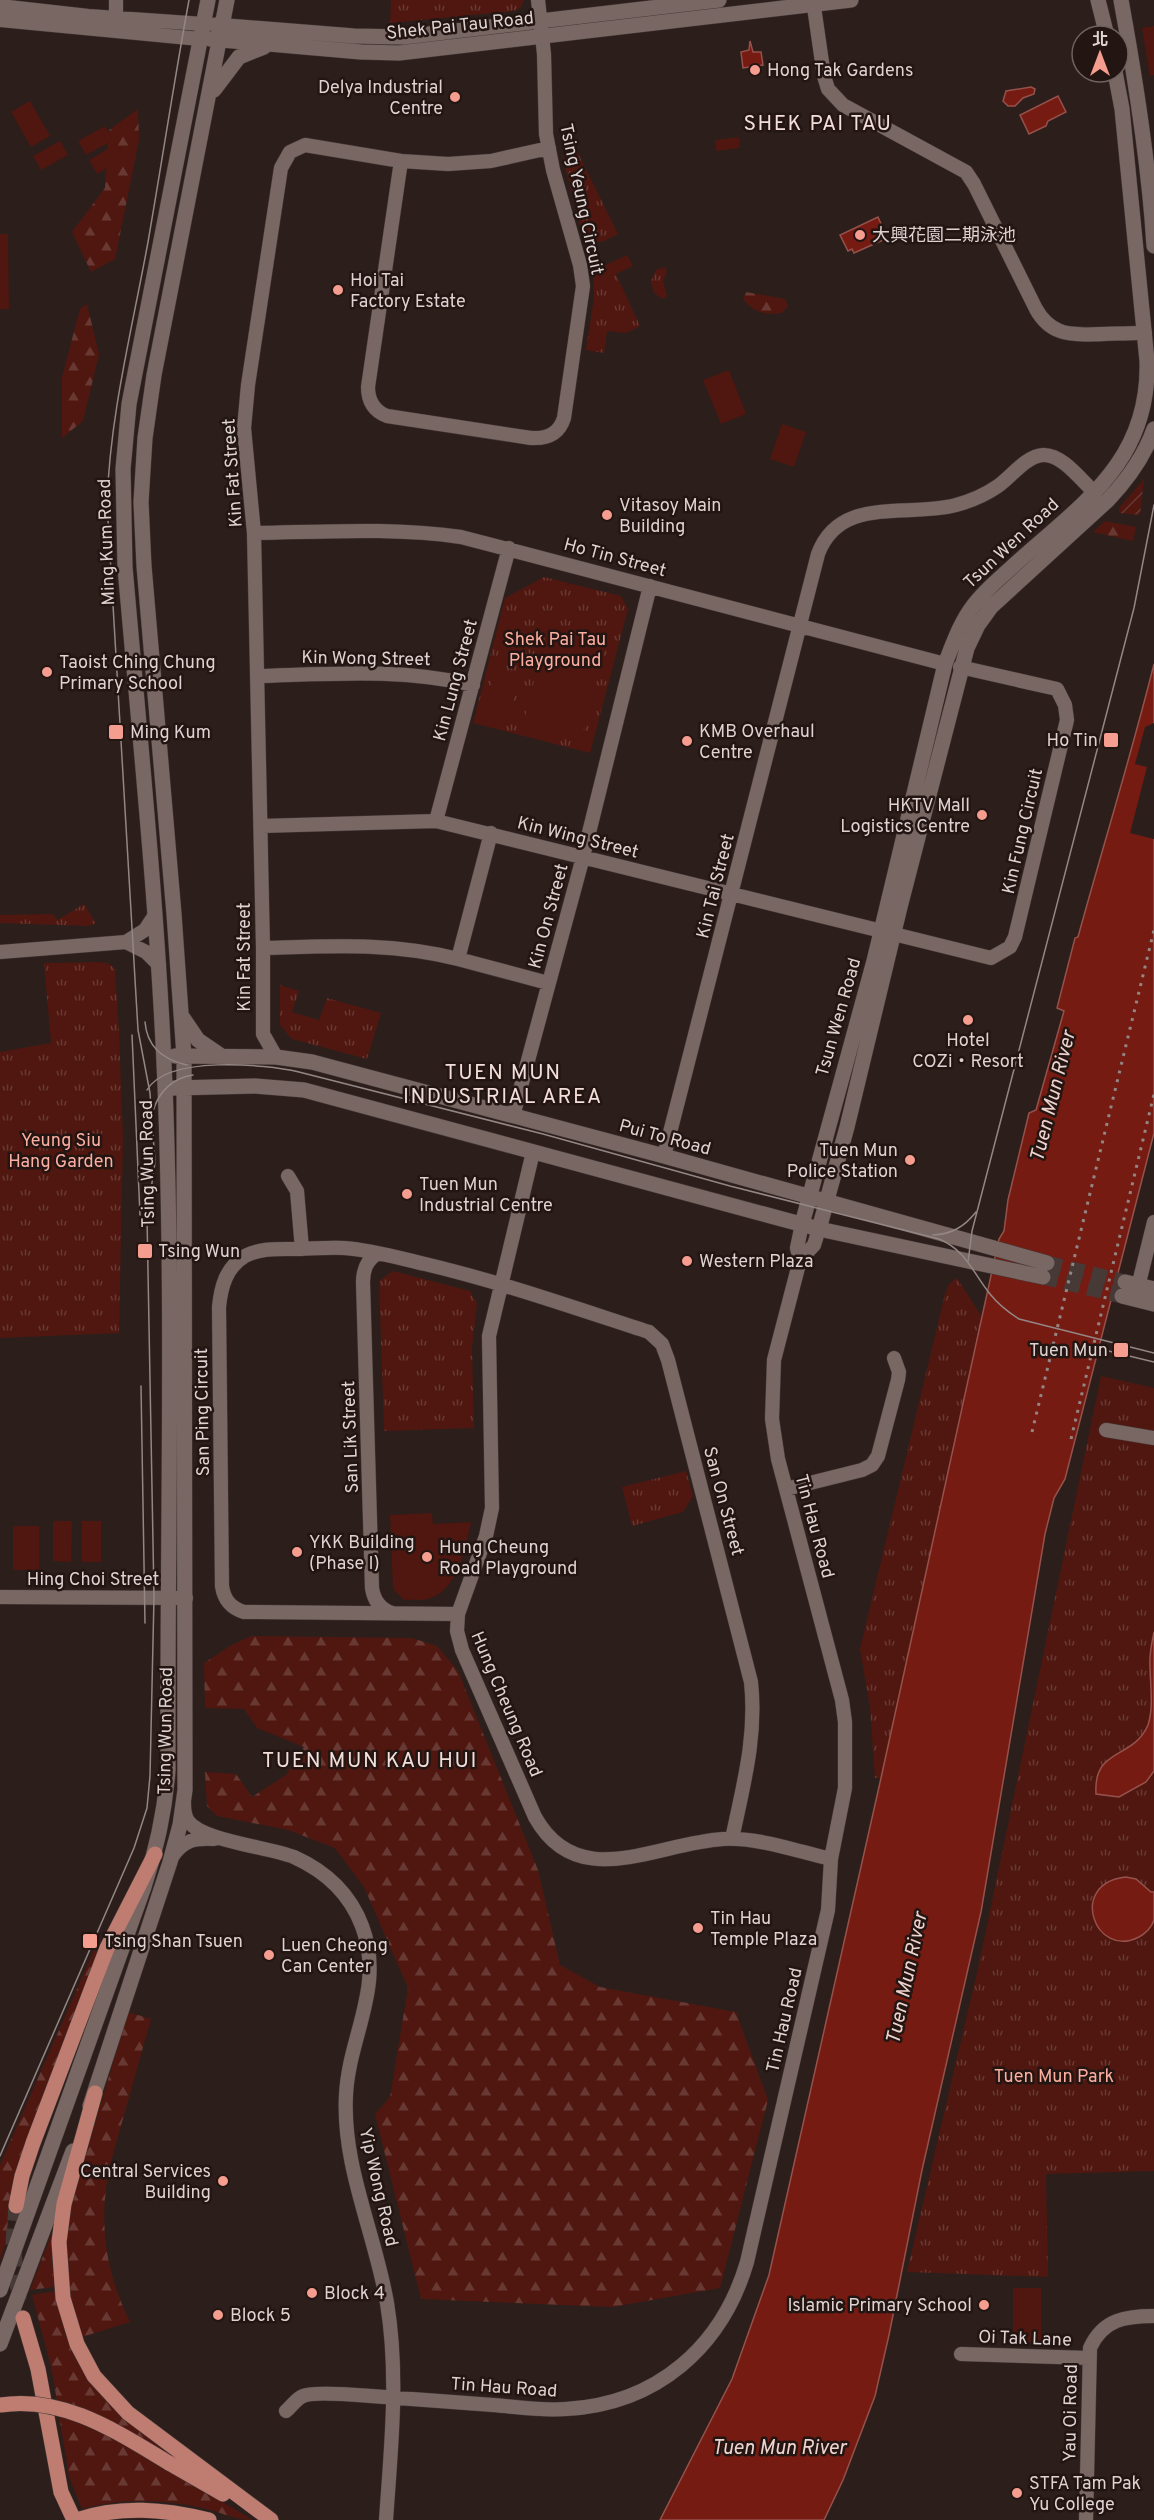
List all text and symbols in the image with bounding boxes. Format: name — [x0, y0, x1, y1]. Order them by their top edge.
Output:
street label: Shek Pai Tau Road — [385, 7, 535, 46]
north arrow — [1070, 24, 1130, 84]
text: 北 — [1092, 31, 1108, 51]
place label: Hong Tak Gardens — [767, 60, 913, 83]
marker: Hong Tak Gardens — [748, 63, 762, 77]
place label: Delya Industrial Centre — [318, 77, 443, 121]
marker: Delya Industrial Centre — [448, 90, 462, 104]
district label: SHEK PAI TAU — [743, 111, 893, 138]
street label: Tsing Yeung Circuit — [553, 122, 608, 277]
place label: 大興花園二期泳池 — [872, 225, 1016, 248]
marker: 大興花園二期泳池 — [853, 228, 867, 242]
place label: Hoi Tai Factory Estate — [350, 270, 466, 314]
marker: Hoi Tai Factory Estate — [331, 283, 345, 297]
street label: Kin Fat Street — [218, 418, 249, 528]
street label: Ming Kum Road — [94, 478, 121, 606]
street label: Tsun Wen Road — [959, 494, 1065, 594]
place label: Vitasoy Main Building — [619, 495, 721, 539]
marker: Vitasoy Main Building — [600, 508, 614, 522]
street label: Ho Tin Street — [561, 534, 668, 583]
street label: Kin Lung Street — [429, 617, 484, 744]
park label: Shek Pai Tau Playground — [504, 629, 606, 673]
street label: Kin Wong Street — [301, 647, 431, 672]
place label: Taoist Ching Chung Primary School — [59, 652, 216, 696]
marker: Taoist Ching Chung Primary School — [40, 665, 54, 679]
place label: KMB Overhaul Centre — [699, 721, 815, 765]
place label: Ming Kum — [130, 722, 211, 745]
marker: Ming Kum — [107, 723, 125, 741]
place label: Ho Tin — [1047, 730, 1098, 753]
marker: Ho Tin — [1102, 731, 1120, 749]
marker: KMB Overhaul Centre — [680, 734, 694, 748]
street label: Kin Fung Circuit — [998, 766, 1049, 896]
place label: HKTV Mall Logistics Centre — [840, 795, 970, 839]
marker: HKTV Mall Logistics Centre — [975, 808, 989, 822]
street label: Kin Wing Street — [514, 812, 641, 865]
street label: Kin Tai Street — [692, 832, 741, 941]
street label: Kin On Street — [524, 861, 575, 972]
street label: Kin Fat Street — [234, 902, 257, 1012]
street label: Tsun Wen Road — [812, 955, 867, 1079]
marker: Hotel COZi‧Resort — [961, 1013, 975, 1027]
water label: Tuen Mun River — [1025, 1027, 1083, 1165]
place label: Hotel COZi‧Resort — [912, 1030, 1024, 1074]
district label: TUEN MUN INDUSTRIAL AREA — [403, 1060, 603, 1111]
street label: Tsing Wun Road — [136, 1100, 161, 1228]
street label: Pui To Road — [616, 1115, 713, 1162]
park label: Yeung Siu Hang Garden — [8, 1130, 114, 1174]
place label: Tuen Mun Police Station — [787, 1140, 898, 1184]
marker: Tuen Mun Police Station — [903, 1153, 917, 1167]
place label: Tuen Mun Industrial Centre — [419, 1174, 553, 1218]
marker: Tuen Mun Industrial Centre — [400, 1187, 414, 1201]
place label: Tsing Wun — [158, 1241, 240, 1264]
marker: Tsing Wun — [136, 1242, 154, 1260]
place label: Western Plaza — [699, 1251, 813, 1274]
marker: Western Plaza — [680, 1254, 694, 1268]
place label: Tuen Mun — [1029, 1340, 1108, 1363]
marker: Tuen Mun — [1112, 1341, 1130, 1359]
street label: San Ping Circuit — [191, 1347, 216, 1476]
street label: San Lik Street — [338, 1380, 365, 1494]
street label: San On Street — [697, 1444, 748, 1558]
street label: Tin Hau Road — [789, 1472, 839, 1581]
place label: YKK Building (Phase I) — [309, 1532, 415, 1576]
place label: Hung Cheung Road Playground — [439, 1537, 577, 1581]
marker: YKK Building (Phase I) — [290, 1545, 304, 1559]
marker: Hung Cheung Road Playground — [420, 1550, 434, 1564]
street label: Hing Choi Street — [27, 1569, 159, 1592]
street label: Hung Cheung Road — [465, 1628, 547, 1781]
street label: Tsing Wun Road — [154, 1667, 179, 1795]
district label: TUEN MUN KAU HUI — [262, 1748, 478, 1775]
place label: Tin Hau Temple Plaza — [710, 1908, 817, 1952]
water label: Tuen Mun River — [881, 1909, 935, 2047]
marker: Tin Hau Temple Plaza — [691, 1921, 705, 1935]
place label: Tsing Shan Tsuen — [104, 1931, 243, 1954]
marker: Tsing Shan Tsuen — [81, 1932, 99, 1950]
place label: Luen Cheong Can Center — [281, 1935, 388, 1979]
marker: Luen Cheong Can Center — [262, 1948, 276, 1962]
street label: Tin Hau Road — [762, 1966, 809, 2075]
park label: Tuen Mun Park — [994, 2066, 1114, 2089]
street label: Yip Wong Road — [353, 2126, 402, 2249]
place label: Central Services Building — [80, 2161, 211, 2205]
marker: Central Services Building — [216, 2174, 230, 2188]
place label: Block 4 — [324, 2283, 385, 2306]
marker: Block 4 — [305, 2286, 319, 2300]
place label: Islamic Primary School — [788, 2295, 972, 2318]
marker: Islamic Primary School — [977, 2298, 991, 2312]
place label: Block 5 — [230, 2305, 291, 2328]
marker: Block 5 — [211, 2308, 225, 2322]
street label: Oi Tak Lane — [978, 2326, 1072, 2353]
street label: Yau Oi Road — [1059, 2364, 1084, 2462]
street label: Tin Hau Road — [450, 2373, 558, 2404]
water label: Tuen Mun River — [712, 2436, 848, 2462]
place label: STFA Tam Pak Yu College — [1029, 2473, 1141, 2517]
marker: STFA Tam Pak Yu College — [1010, 2486, 1024, 2500]

